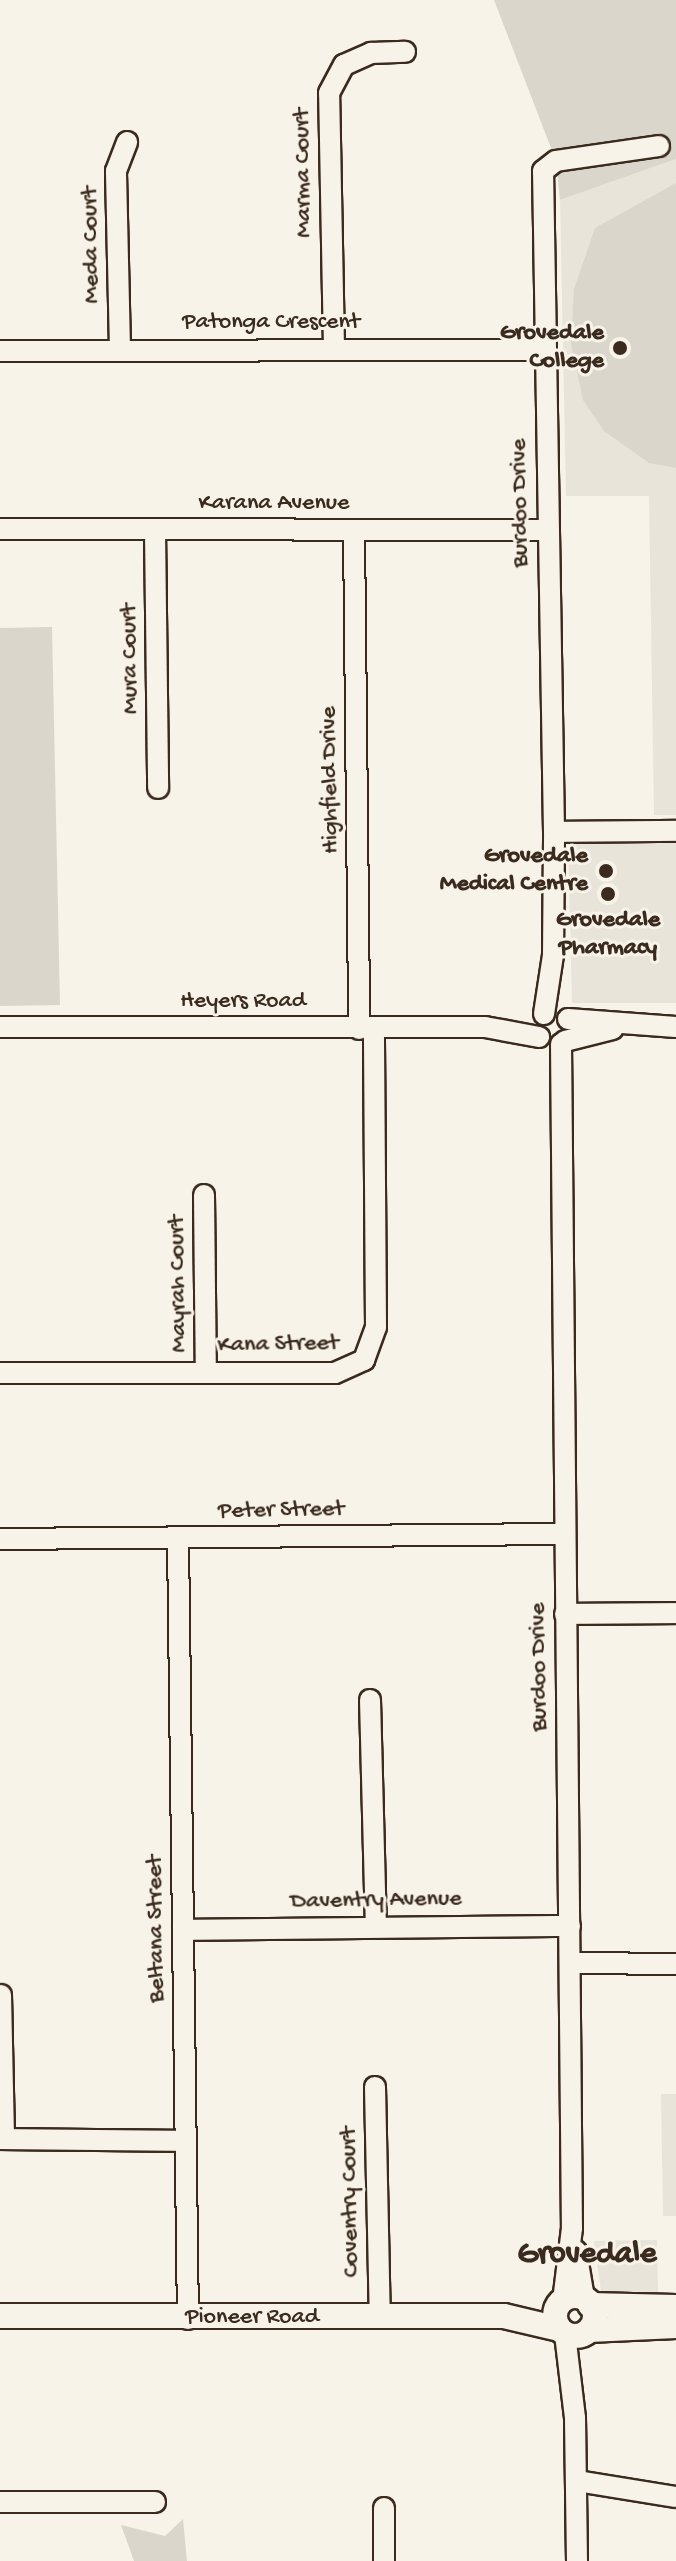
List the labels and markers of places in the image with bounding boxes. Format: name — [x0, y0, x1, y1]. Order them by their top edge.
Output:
place label: Grovedale College — [500, 320, 604, 376]
marker: Grovedale College — [611, 339, 629, 357]
place label: Grovedale Medical Centre — [440, 843, 588, 899]
marker: Grovedale Medical Centre — [595, 860, 617, 882]
marker: Grovedale Pharmacy — [599, 885, 617, 903]
place label: Grovedale Pharmacy — [556, 907, 660, 963]

